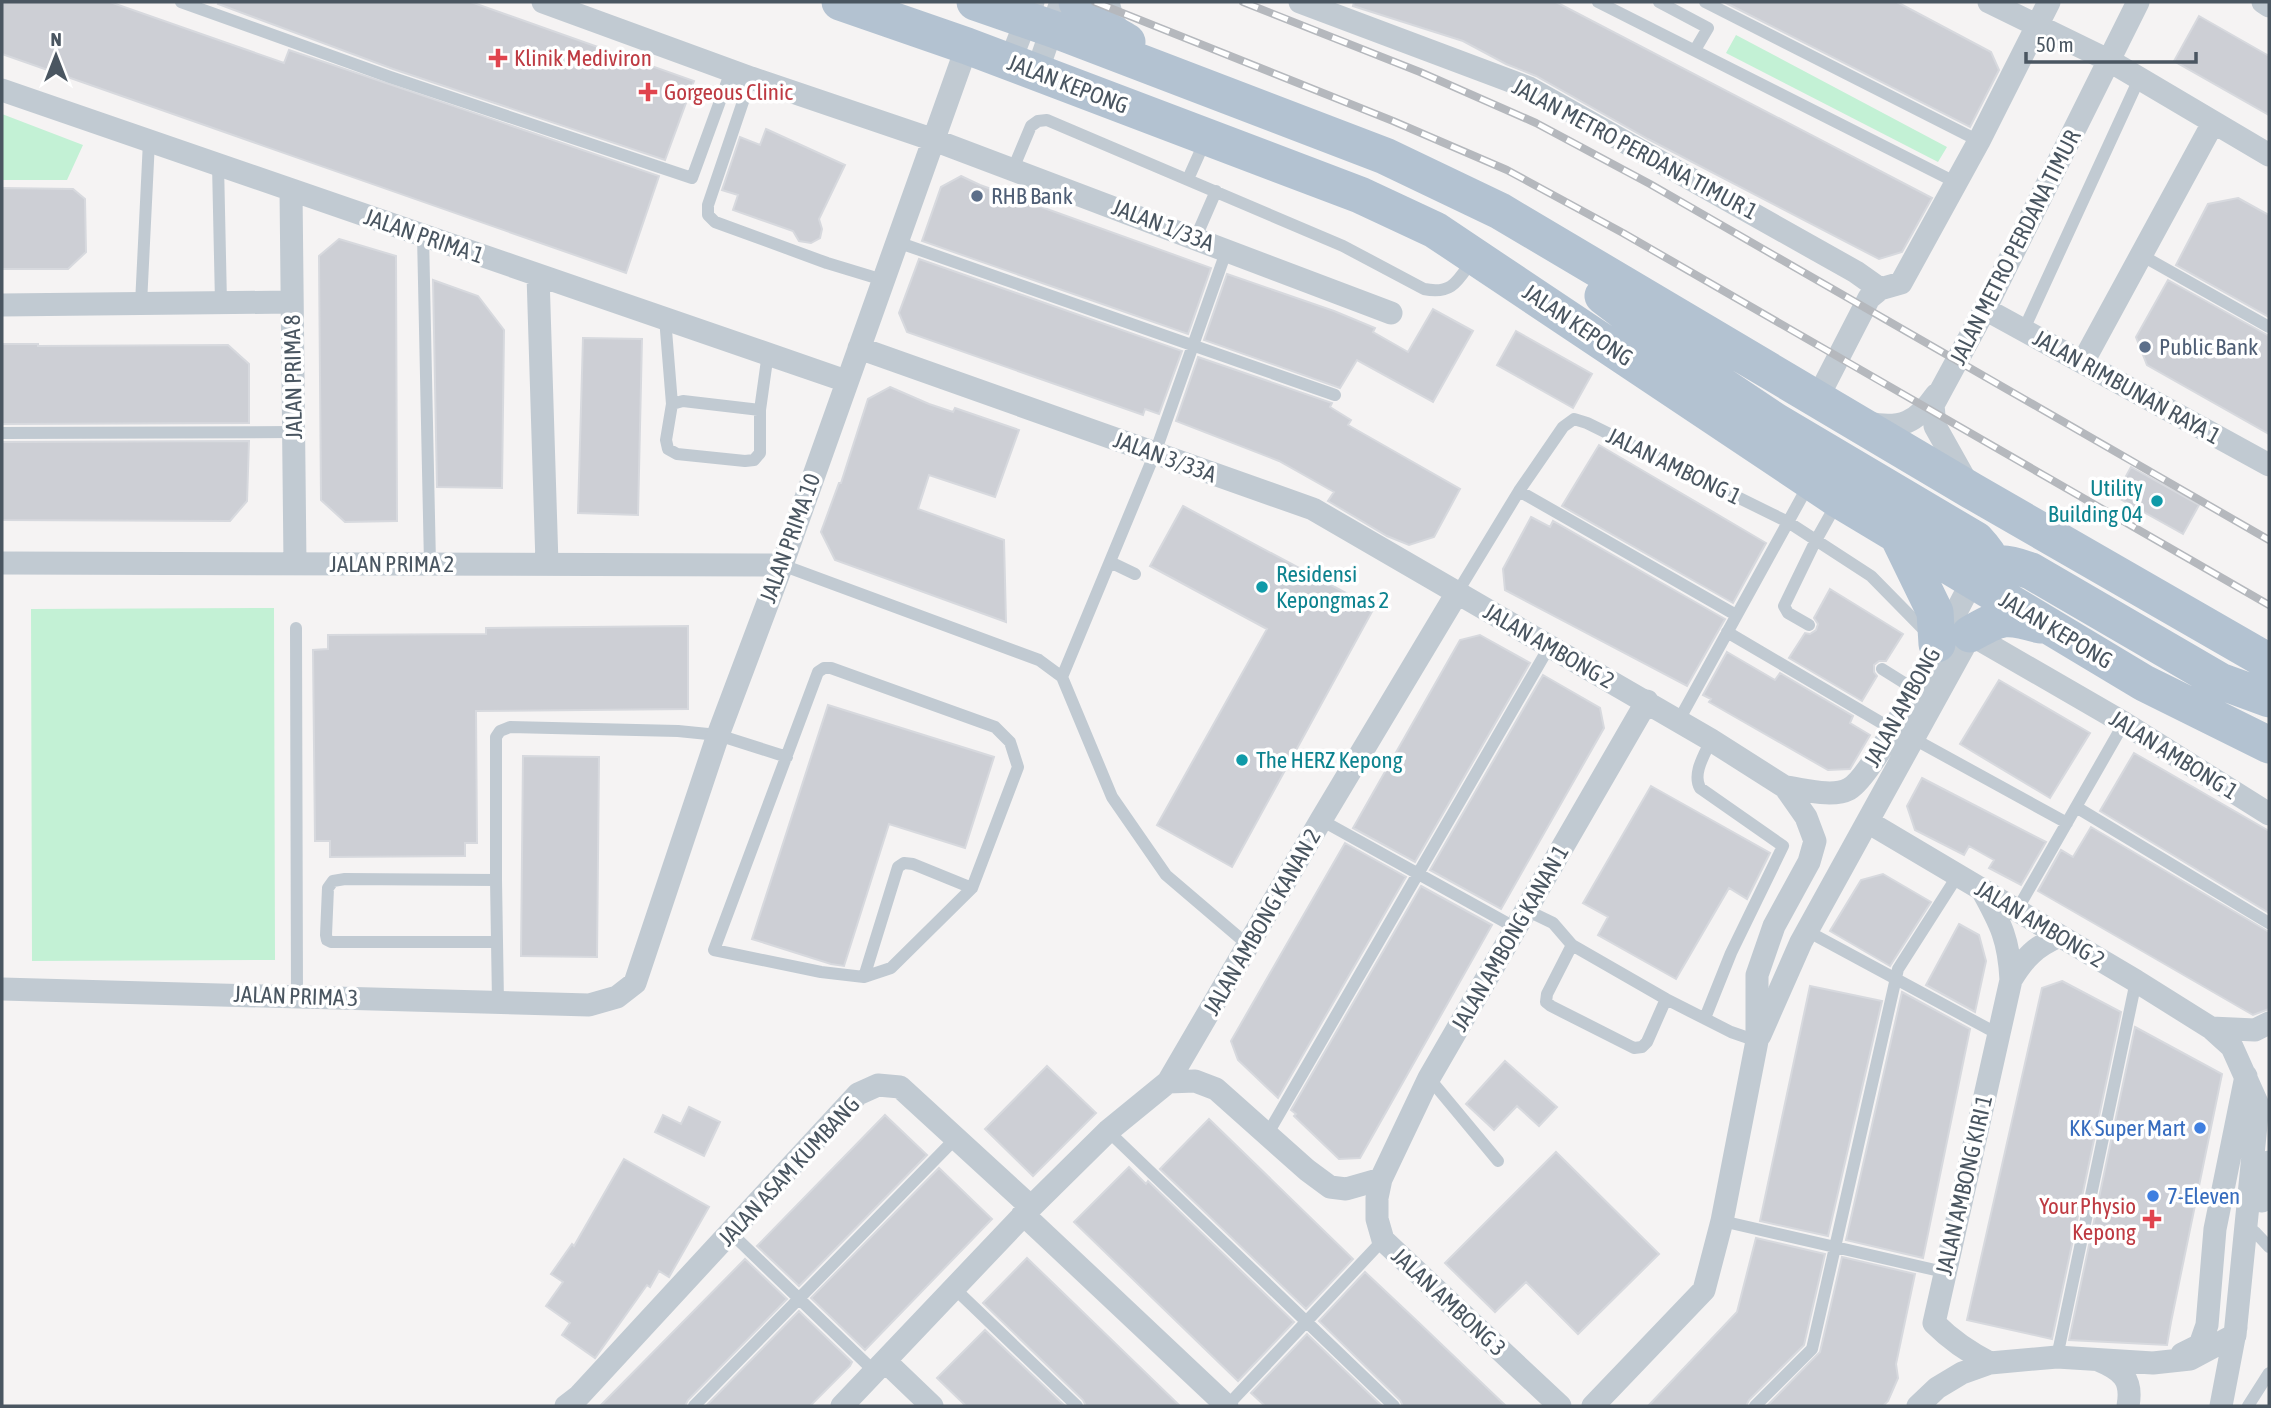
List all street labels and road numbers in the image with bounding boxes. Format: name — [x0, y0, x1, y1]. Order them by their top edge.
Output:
street label: JALAN KEPONG — [1004, 49, 1132, 119]
street label: JALAN METRO PERDANA TIMUR 1 — [1508, 73, 1762, 225]
street label: JALAN METRO PERDANA TIMUR — [1944, 125, 2086, 369]
street label: JALAN 1/33A — [1108, 194, 1218, 257]
street label: JALAN PRIMA 1 — [361, 203, 487, 269]
street label: JALAN KEPONG — [1518, 279, 1638, 371]
street label: JALAN PRIMA 8 — [279, 314, 307, 440]
street label: JALAN RIMBUNAN RAYA 1 — [2029, 325, 2225, 449]
street label: JALAN AMBONG 1 — [1603, 422, 1745, 510]
street label: JALAN 3/33A — [1110, 426, 1220, 488]
street label: JALAN PRIMA 10 — [755, 470, 825, 606]
street label: JALAN PRIMA 2 — [330, 551, 454, 577]
street label: JALAN KEPONG — [1995, 586, 2117, 674]
street label: JALAN AMBONG 2 — [1479, 598, 1619, 694]
street label: JALAN AMBONG — [1859, 643, 1945, 771]
street label: JALAN AMBONG 1 — [2105, 705, 2243, 805]
street label: JALAN AMBONG KANAN 2 — [1198, 824, 1326, 1020]
street label: JALAN AMBONG KANAN 1 — [1446, 840, 1574, 1036]
street label: JALAN AMBONG 2 — [1971, 875, 2109, 973]
street label: JALAN PRIMA 3 — [233, 981, 359, 1011]
street label: JALAN ASAM KUMBANG — [713, 1091, 865, 1251]
street label: JALAN AMBONG KIRI 1 — [1931, 1092, 1997, 1278]
street label: JALAN AMBONG 3 — [1387, 1243, 1511, 1361]

